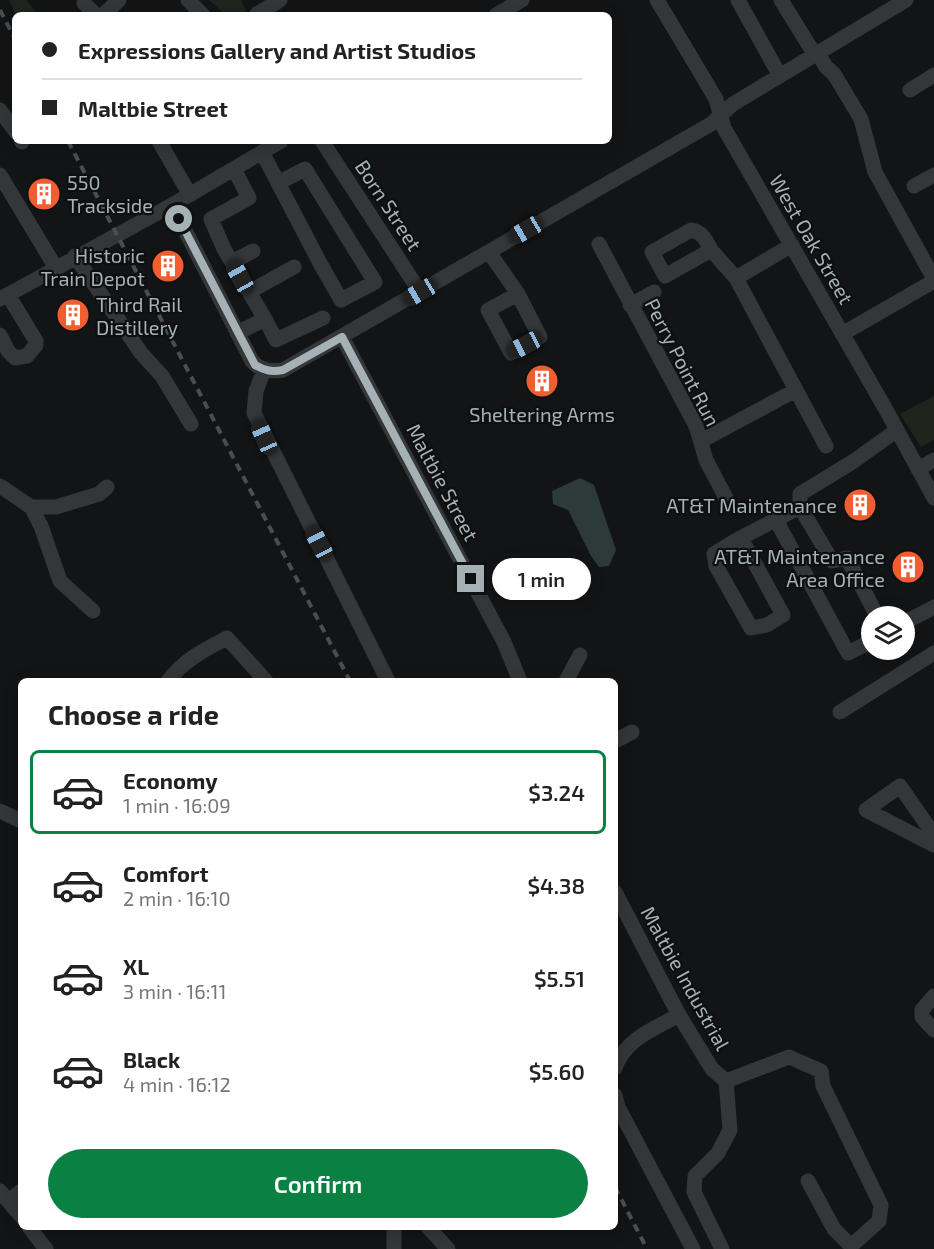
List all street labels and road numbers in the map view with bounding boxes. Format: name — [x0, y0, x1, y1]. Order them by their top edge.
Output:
street label: Born Street — [351, 155, 427, 255]
street label: West Oak Street — [765, 170, 859, 309]
street label: Perry Point Run — [640, 294, 726, 430]
street label: Maltbie Street — [402, 419, 484, 545]
street label: Maltbie Industrial — [637, 902, 736, 1054]

